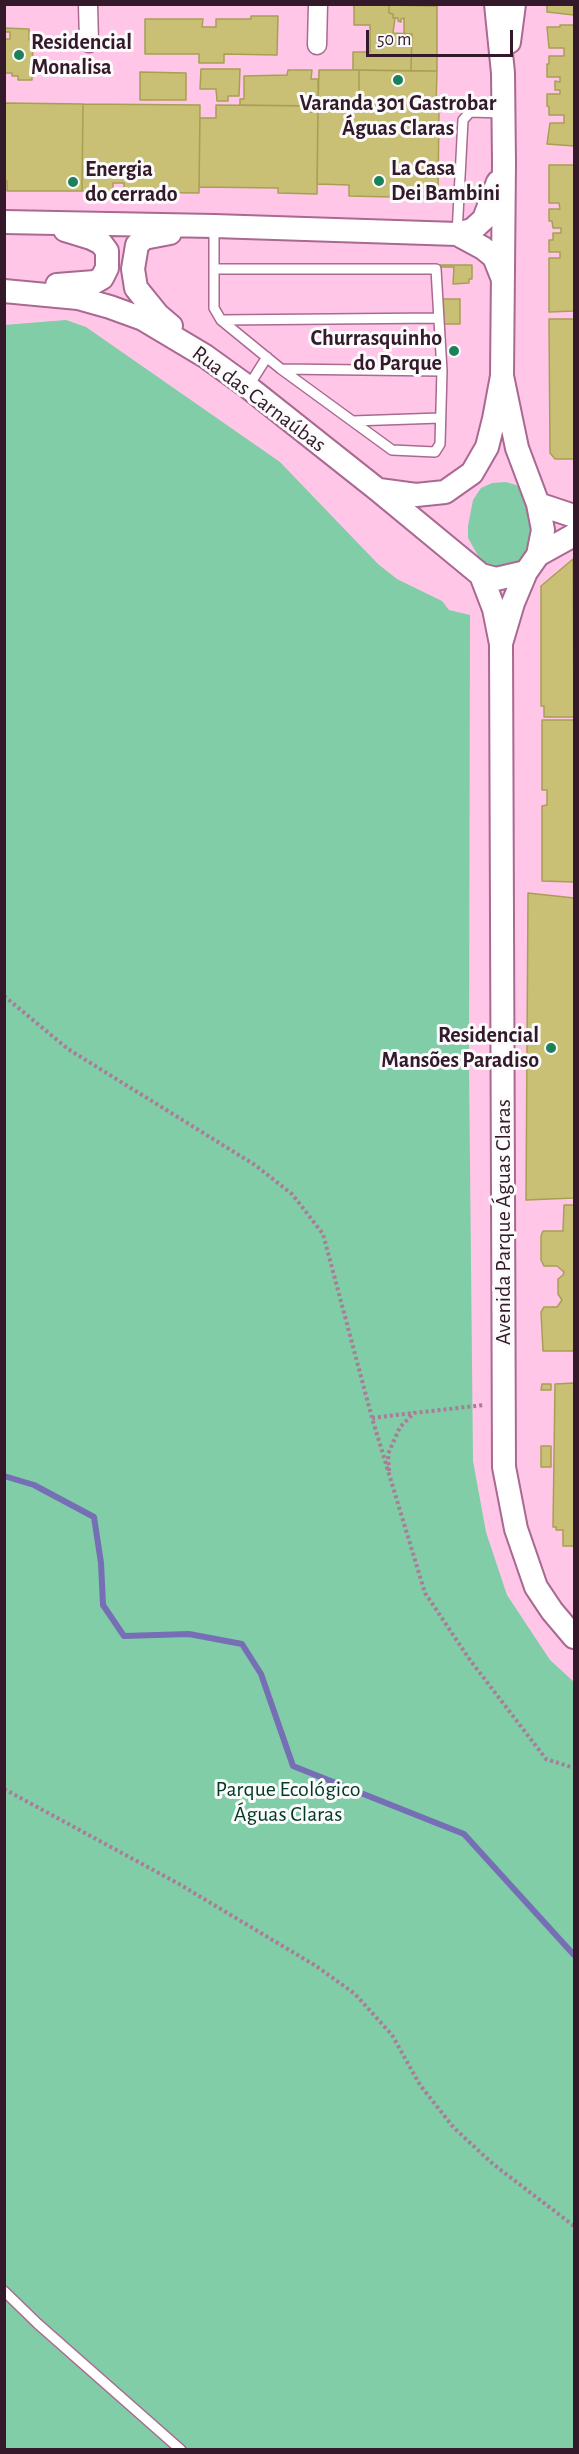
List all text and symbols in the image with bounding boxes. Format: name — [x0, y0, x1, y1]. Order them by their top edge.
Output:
scale bar — [369, 18, 516, 56]
place label: Residencial Monalisa — [31, 29, 132, 80]
text: 50 m — [377, 31, 411, 49]
marker: Residencial Monalisa — [12, 48, 26, 62]
marker: Varanda 301 Gastrobar Águas Claras — [391, 73, 405, 87]
place label: Varanda 301 Gastrobar Águas Claras — [300, 90, 496, 142]
place label: La Casa Dei Bambini — [391, 155, 500, 206]
place label: Energia do cerrado — [85, 156, 178, 208]
marker: La Casa Dei Bambini — [372, 174, 386, 188]
marker: Energia do cerrado — [66, 175, 80, 189]
place label: Churrasquinho do Parque — [310, 325, 442, 376]
street label: Rua das Carnaúbas — [187, 340, 331, 458]
marker: Churrasquinho do Parque — [447, 344, 461, 358]
place label: Residencial Mansões Paradiso — [381, 1022, 539, 1074]
marker: Residencial Mansões Paradiso — [544, 1041, 558, 1055]
street label: Avenida Parque Águas Claras — [490, 1099, 516, 1345]
park label: Parque Ecológico Águas Claras — [216, 1776, 360, 1828]

